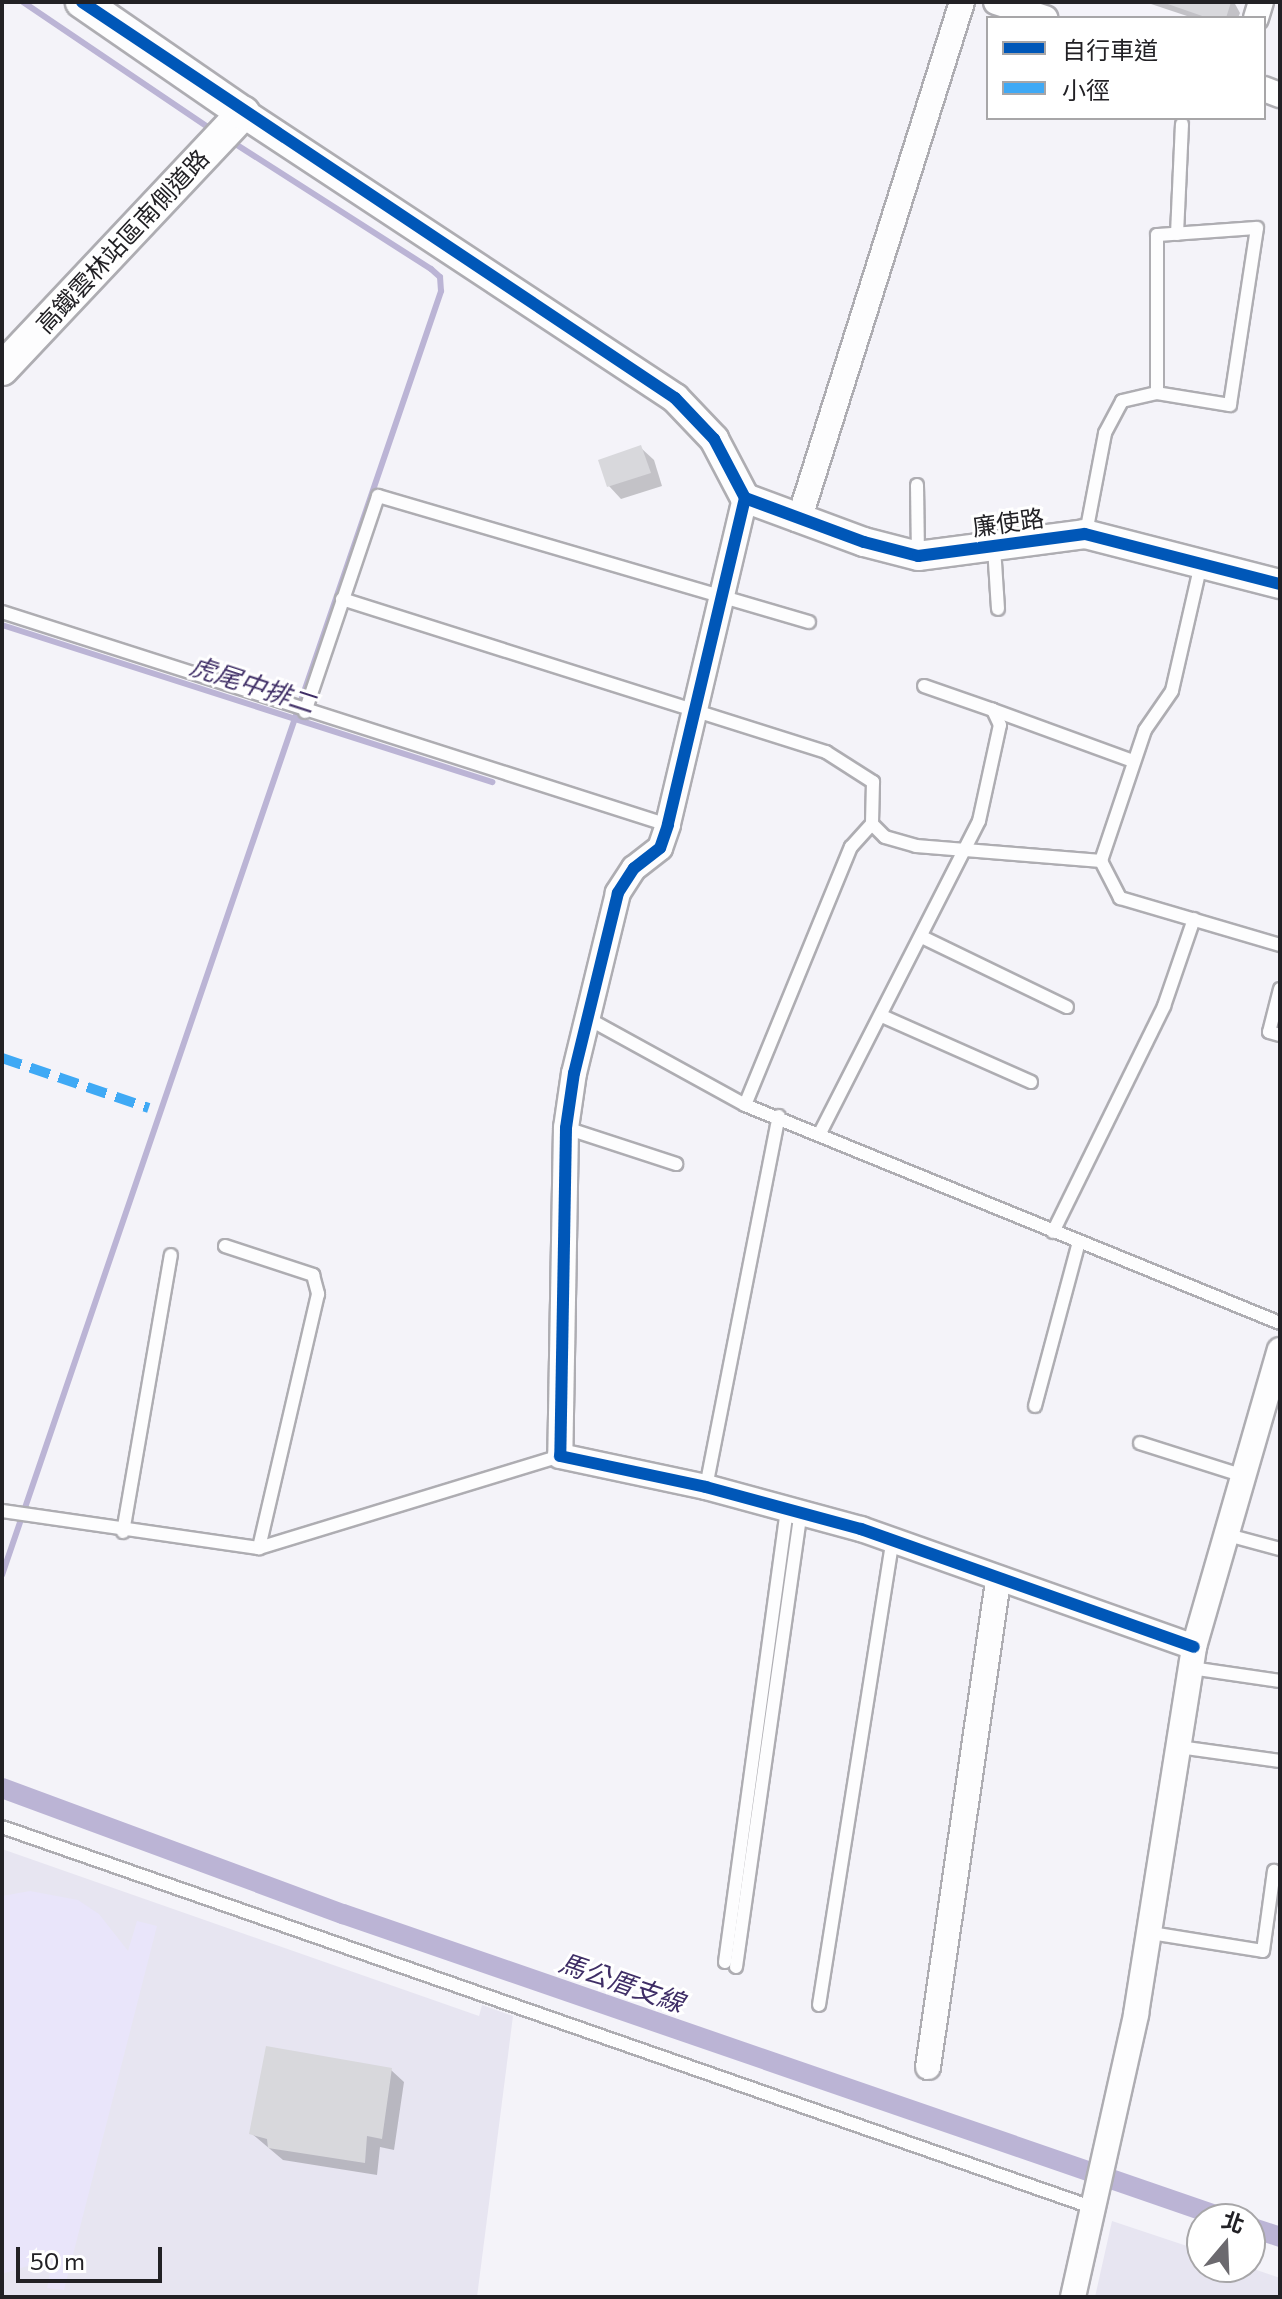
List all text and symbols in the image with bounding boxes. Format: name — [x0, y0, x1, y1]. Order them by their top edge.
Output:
legend — [986, 16, 1266, 120]
text: 自行車道 — [1062, 35, 1158, 64]
text: 小徑 — [1062, 75, 1110, 104]
street label: 高鐵雲林站區南側道路 — [30, 143, 214, 339]
street label: 廉使路 — [970, 503, 1046, 541]
water label: 虎尾中排二 — [186, 649, 320, 719]
water label: 馬公厝支線 — [555, 1946, 689, 2018]
north arrow — [1186, 2203, 1266, 2283]
text: 北 — [1219, 2205, 1248, 2238]
scale bar — [20, 2231, 166, 2281]
text: 50 m — [30, 2246, 85, 2275]

